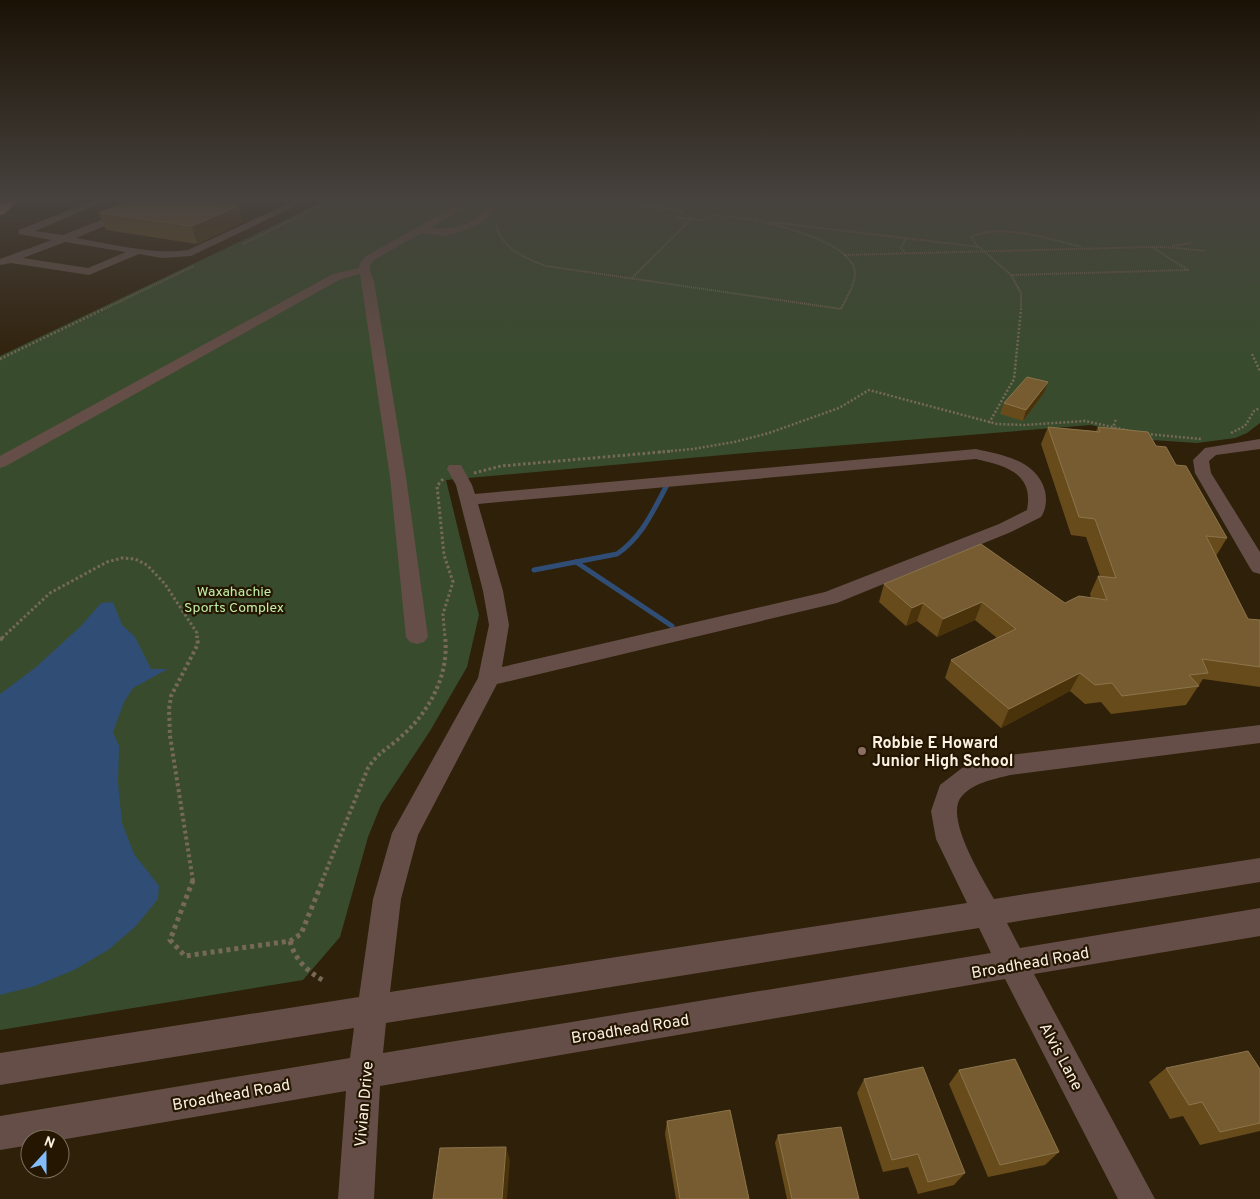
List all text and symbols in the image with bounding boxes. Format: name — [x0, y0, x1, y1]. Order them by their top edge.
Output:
park label: Waxahachie Sports Complex — [184, 584, 284, 617]
place label: Robbie E Howard Junior High School — [872, 734, 1013, 772]
marker: Robbie E Howard Junior High School — [856, 745, 868, 757]
street label: Broadhead Road — [970, 944, 1091, 984]
street label: Broadhead Road — [570, 1011, 691, 1049]
street label: Alvis Lane — [1034, 1020, 1086, 1094]
street label: Vivian Drive — [351, 1060, 379, 1148]
street label: Broadhead Road — [171, 1076, 292, 1116]
north arrow — [20, 1129, 70, 1179]
text: N — [41, 1134, 57, 1153]

